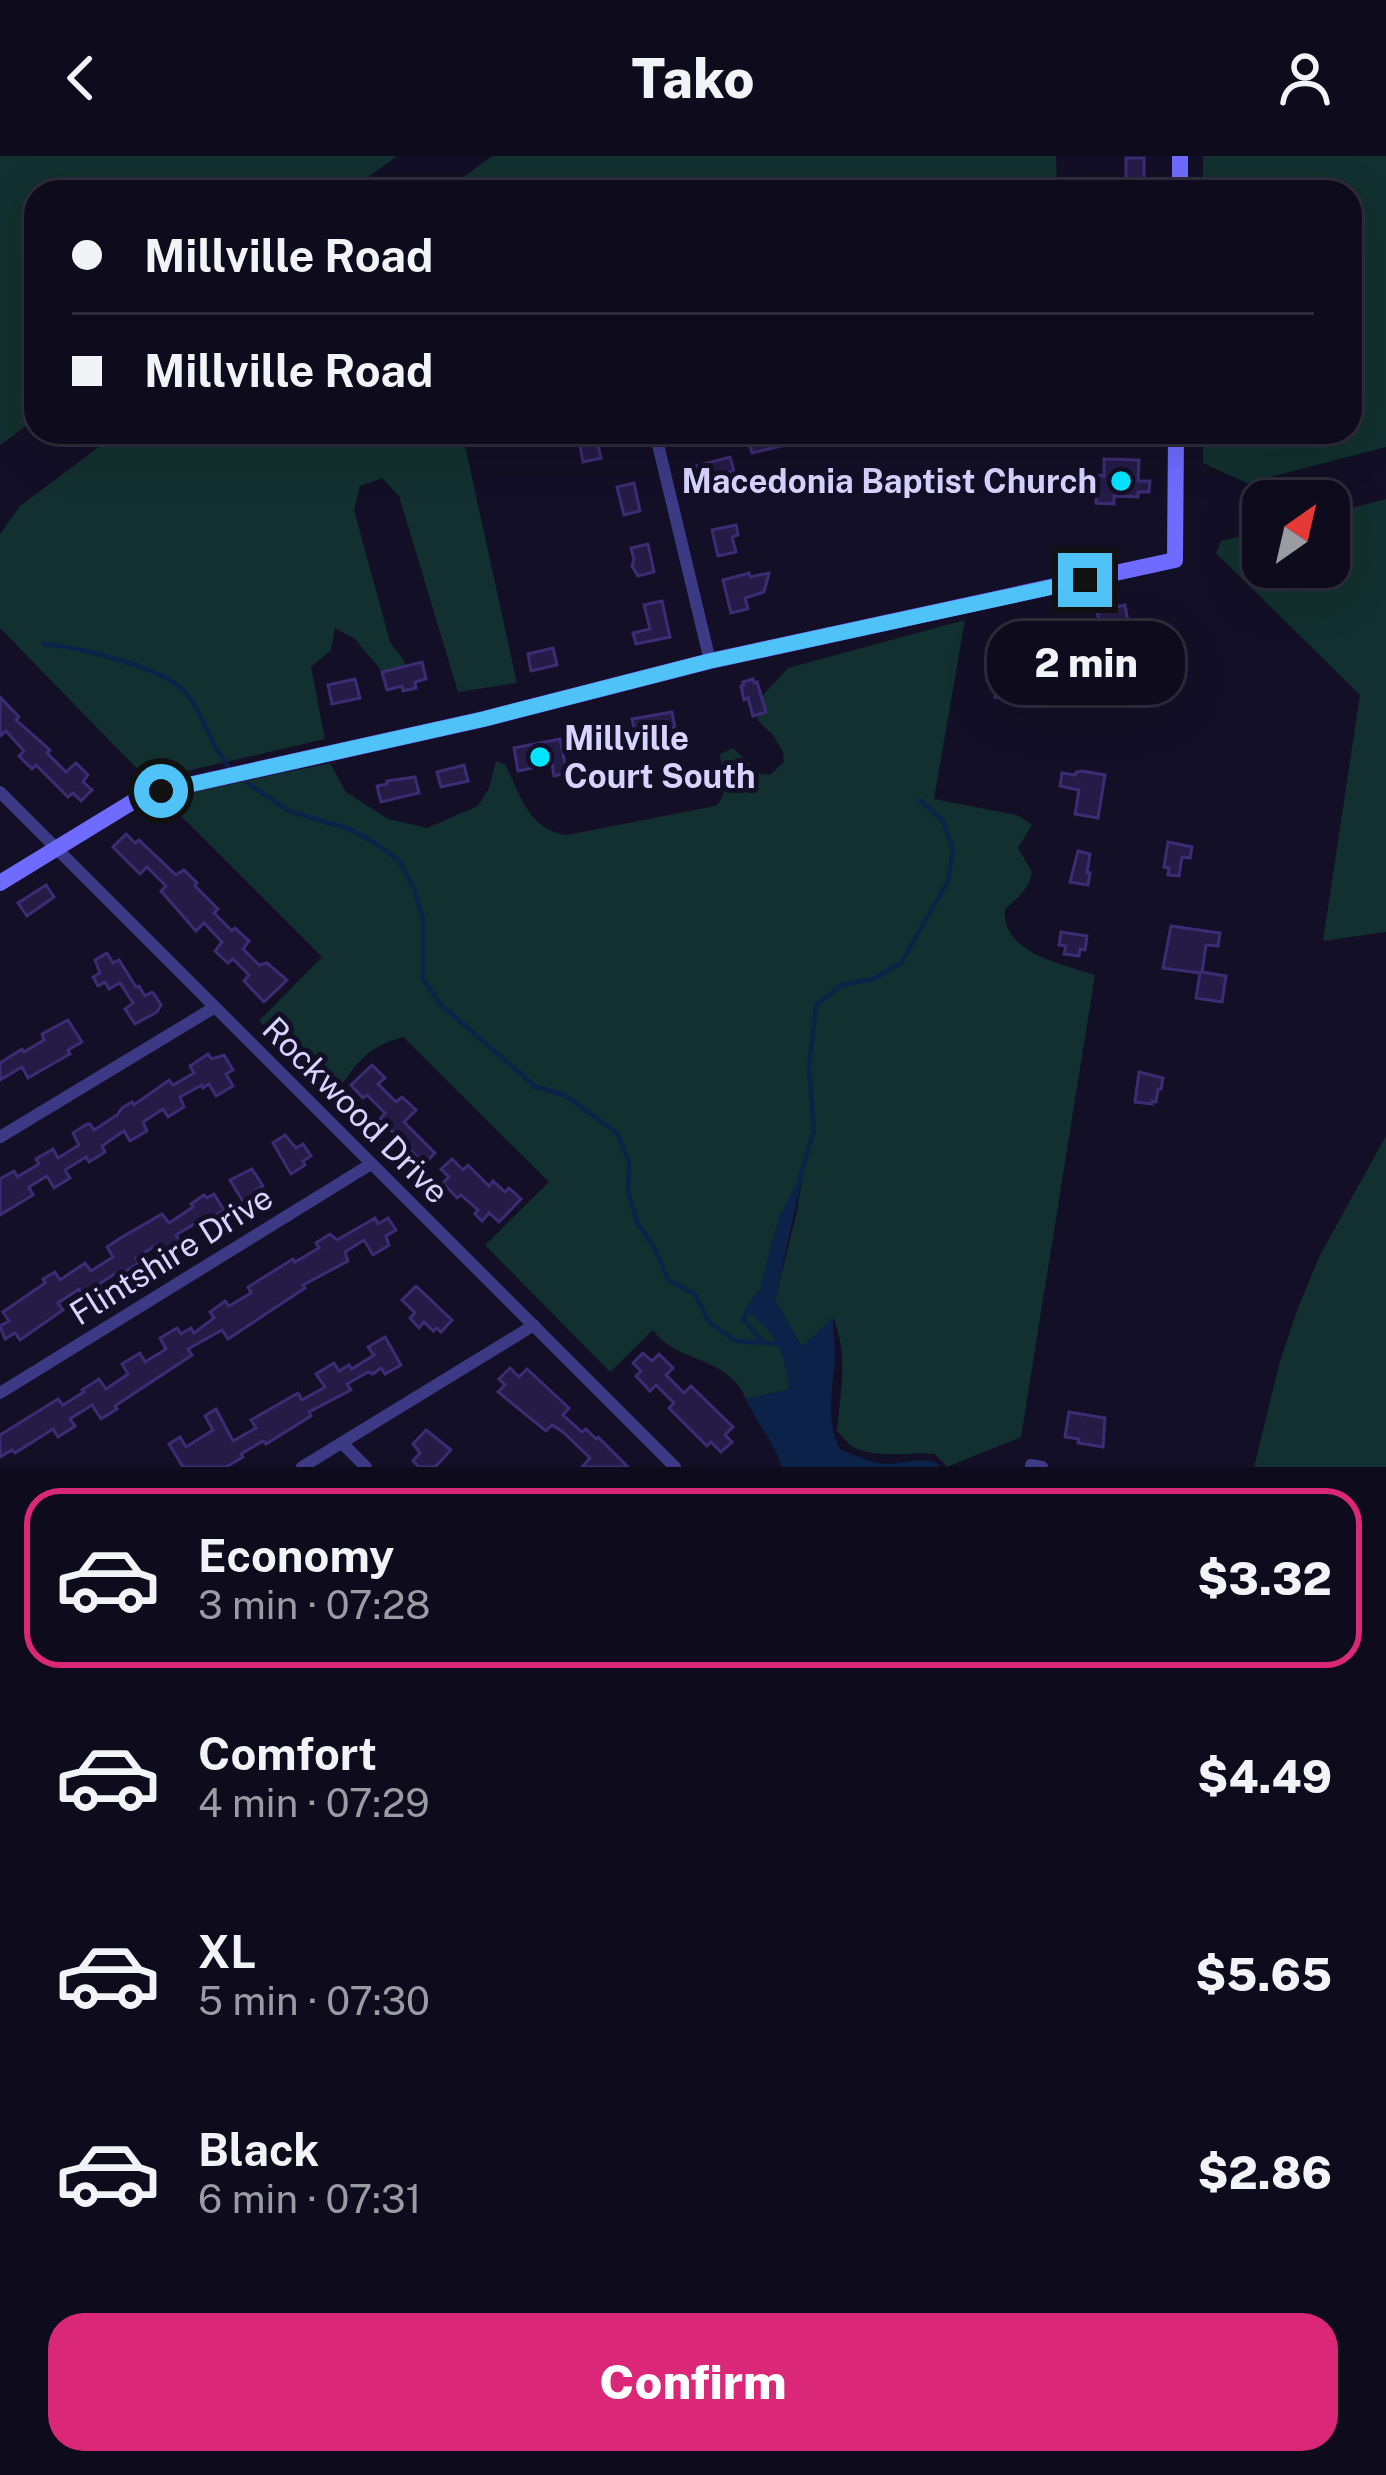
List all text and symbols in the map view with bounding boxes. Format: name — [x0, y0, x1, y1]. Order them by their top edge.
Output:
icon: back — [48, 45, 114, 111]
icon: person — [1272, 45, 1338, 111]
text: Tako — [632, 47, 754, 110]
text: Millville Road — [144, 229, 433, 282]
text: Millville Road — [144, 344, 433, 397]
place label: Macedonia Baptist Church — [682, 462, 1097, 500]
marker: Macedonia Baptist Church — [1108, 468, 1134, 494]
north arrow — [1242, 480, 1350, 588]
map controls — [1242, 480, 1350, 588]
route end — [1058, 553, 1112, 607]
callout: 2 min — [986, 622, 1184, 706]
text: 2 min — [1034, 640, 1138, 686]
place label: Millville Court South — [564, 719, 755, 795]
marker: Millville Court South — [527, 744, 553, 770]
route start — [134, 764, 188, 818]
street label: Rockwood Drive — [255, 1009, 457, 1211]
street label: Flintshire Drive — [63, 1178, 279, 1332]
icon: car — [54, 1524, 162, 1632]
text: Economy — [198, 1529, 394, 1582]
text: $3.32 — [1197, 1552, 1332, 1605]
text: 3 min · 07:28 — [198, 1582, 431, 1628]
icon: car — [54, 1722, 162, 1830]
text: Comfort — [198, 1727, 377, 1780]
text: $4.49 — [1197, 1750, 1332, 1803]
text: 4 min · 07:29 — [198, 1780, 430, 1826]
icon: car — [54, 1920, 162, 2028]
text: XL — [198, 1925, 256, 1978]
text: $5.65 — [1195, 1948, 1332, 2001]
text: 5 min · 07:30 — [198, 1978, 430, 2024]
icon: car — [54, 2118, 162, 2226]
text: Black — [198, 2123, 319, 2176]
text: $2.86 — [1197, 2146, 1332, 2199]
text: 6 min · 07:31 — [198, 2176, 421, 2222]
button: Confirm — [48, 2313, 1338, 2451]

